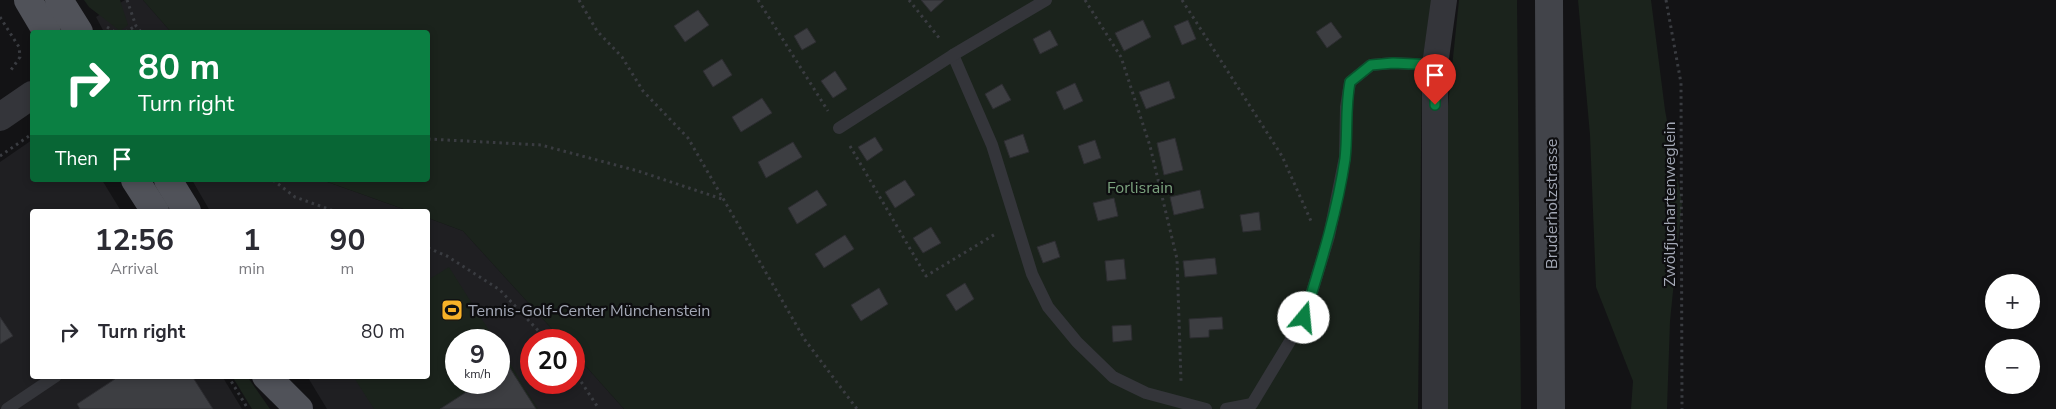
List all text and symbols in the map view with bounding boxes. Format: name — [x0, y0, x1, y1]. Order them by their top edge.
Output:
text: 80 m — [138, 44, 220, 91]
icon: right — [55, 50, 120, 115]
pin — [1414, 54, 1456, 105]
icon: arrive — [1421, 61, 1449, 89]
text: Turn right — [138, 89, 234, 119]
street label: Zwölfjuchartenweglein — [1659, 121, 1681, 287]
street label: Bruderholzstrasse — [1541, 139, 1563, 269]
icon: arrive — [108, 145, 136, 173]
text: Then — [55, 146, 98, 172]
park label: Forlisrain — [1107, 177, 1173, 199]
text: 12:56 — [95, 220, 174, 261]
text: 1 — [243, 220, 261, 261]
text: 90 — [329, 220, 365, 261]
text: Arrival — [110, 258, 158, 280]
text: min — [238, 258, 265, 280]
text: m — [341, 258, 354, 280]
map controls — [1985, 274, 2040, 394]
button: + — [1985, 274, 2040, 329]
position arrow — [1277, 291, 1329, 343]
sports icon: Tennis-Golf-Center Münchenstein — [440, 298, 464, 322]
place label: Tennis-Golf-Center Münchenstein — [468, 300, 710, 322]
icon: right — [55, 318, 83, 346]
text: Turn right — [98, 319, 185, 345]
text: 80 m — [361, 319, 405, 345]
speed limit sign: 20 — [520, 329, 585, 394]
text: 9 — [470, 338, 485, 372]
button: − — [1985, 339, 2040, 394]
text: km/h — [464, 366, 491, 382]

